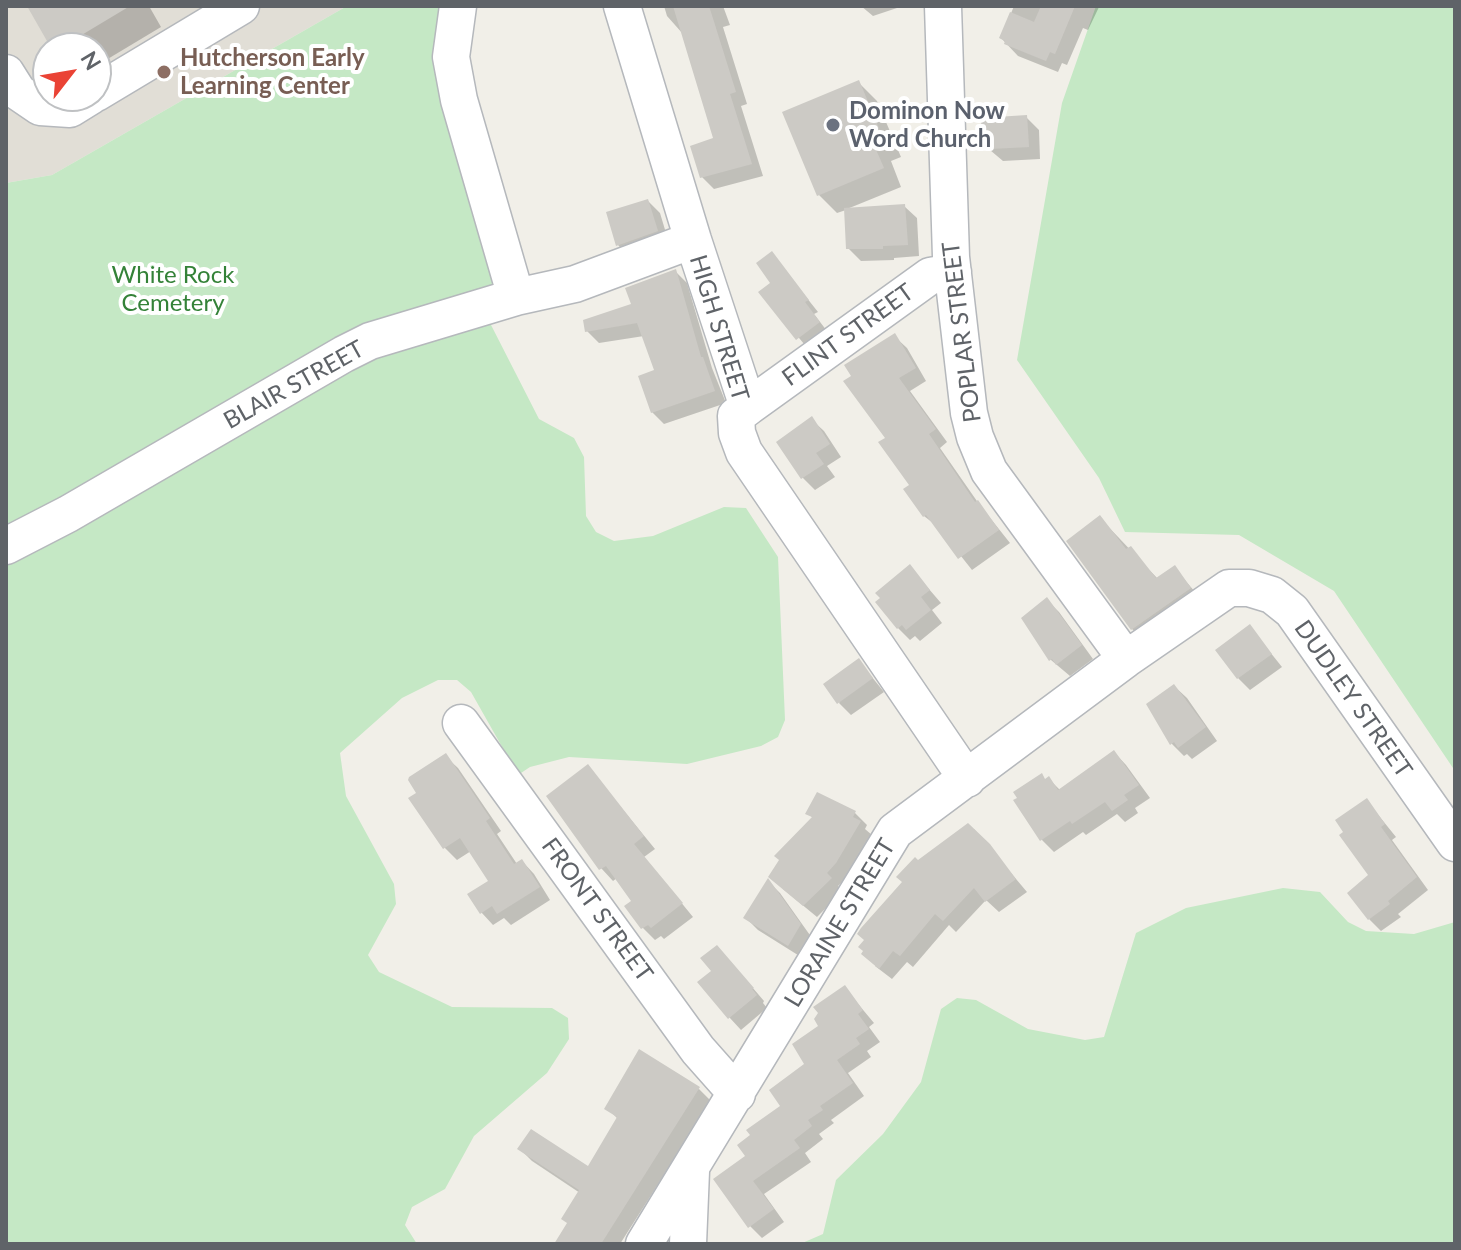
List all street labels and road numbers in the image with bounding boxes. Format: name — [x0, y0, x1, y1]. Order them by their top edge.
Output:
street label: POPLAR STREET — [937, 240, 987, 424]
street label: HIGH STREET — [683, 252, 755, 404]
street label: FLINT STREET — [777, 278, 919, 392]
street label: BLAIR STREET — [219, 335, 369, 435]
street label: DUDLEY STREET — [1288, 615, 1418, 783]
street label: FRONT STREET — [535, 833, 659, 987]
street label: LORAINE STREET — [778, 834, 902, 1012]

